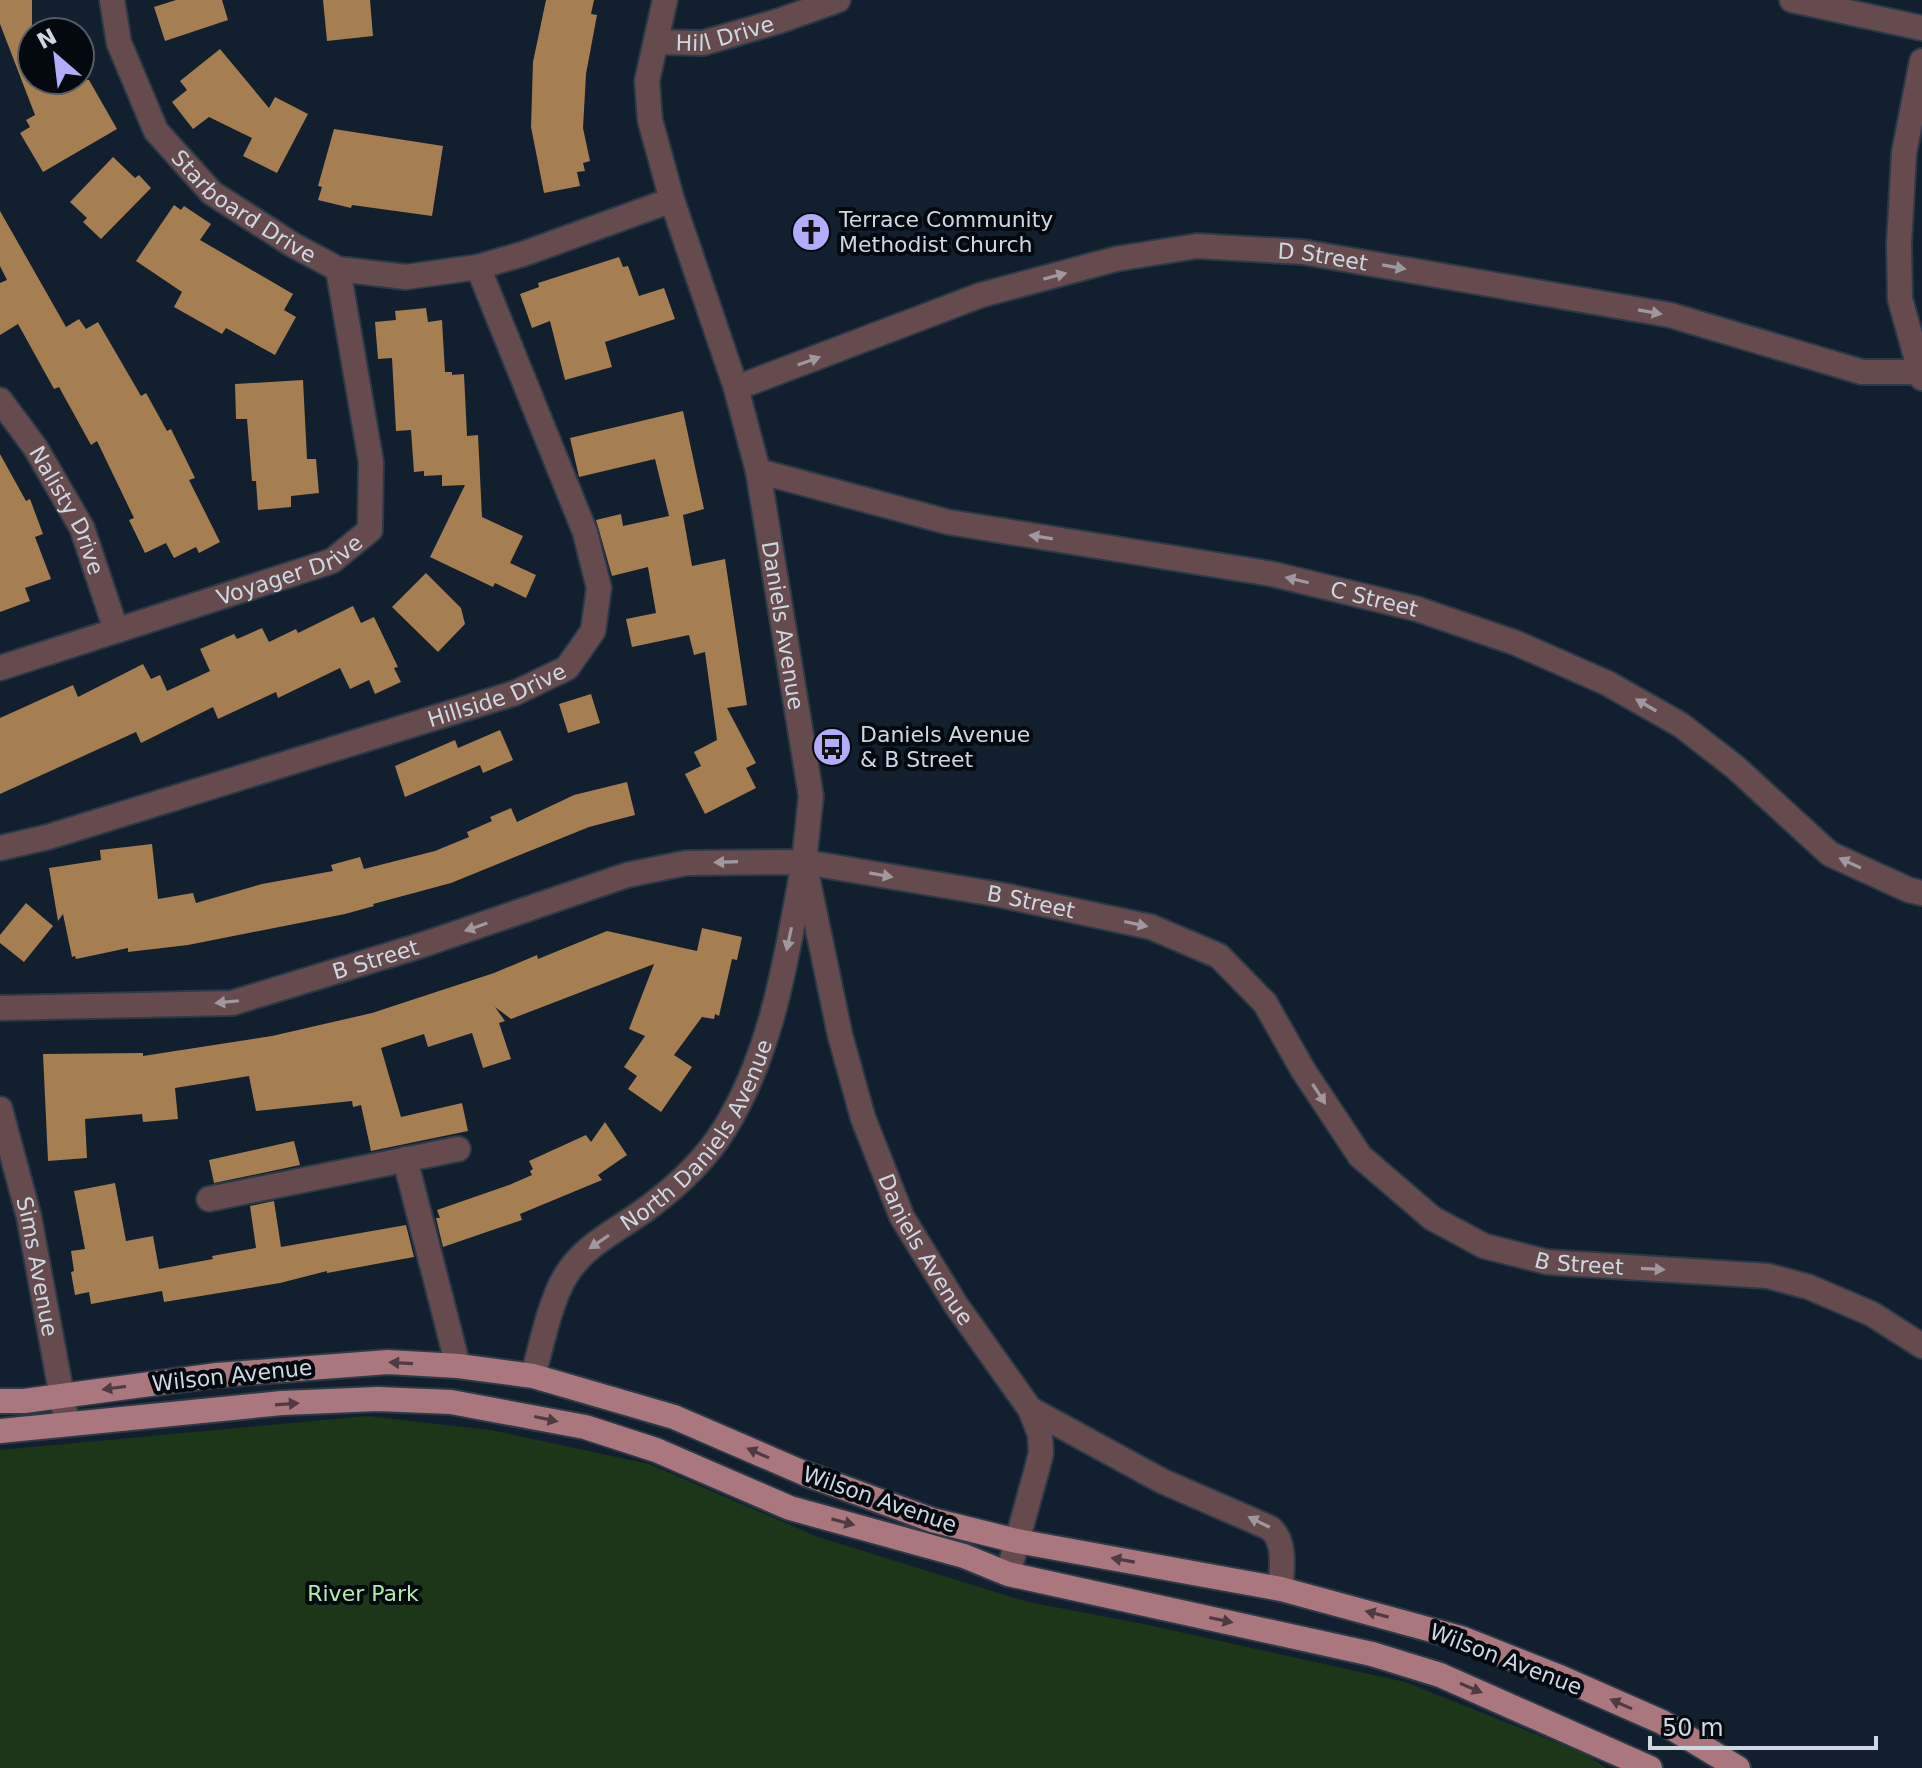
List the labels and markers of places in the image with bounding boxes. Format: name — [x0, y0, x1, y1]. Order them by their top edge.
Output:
place label: Terrace Community Methodist Church — [838, 207, 1053, 257]
church icon: Terrace Community Methodist Church — [790, 211, 832, 253]
place label: Daniels Avenue & B Street — [860, 722, 1030, 772]
bus stop icon: Daniels Avenue & B Street — [811, 726, 853, 768]

